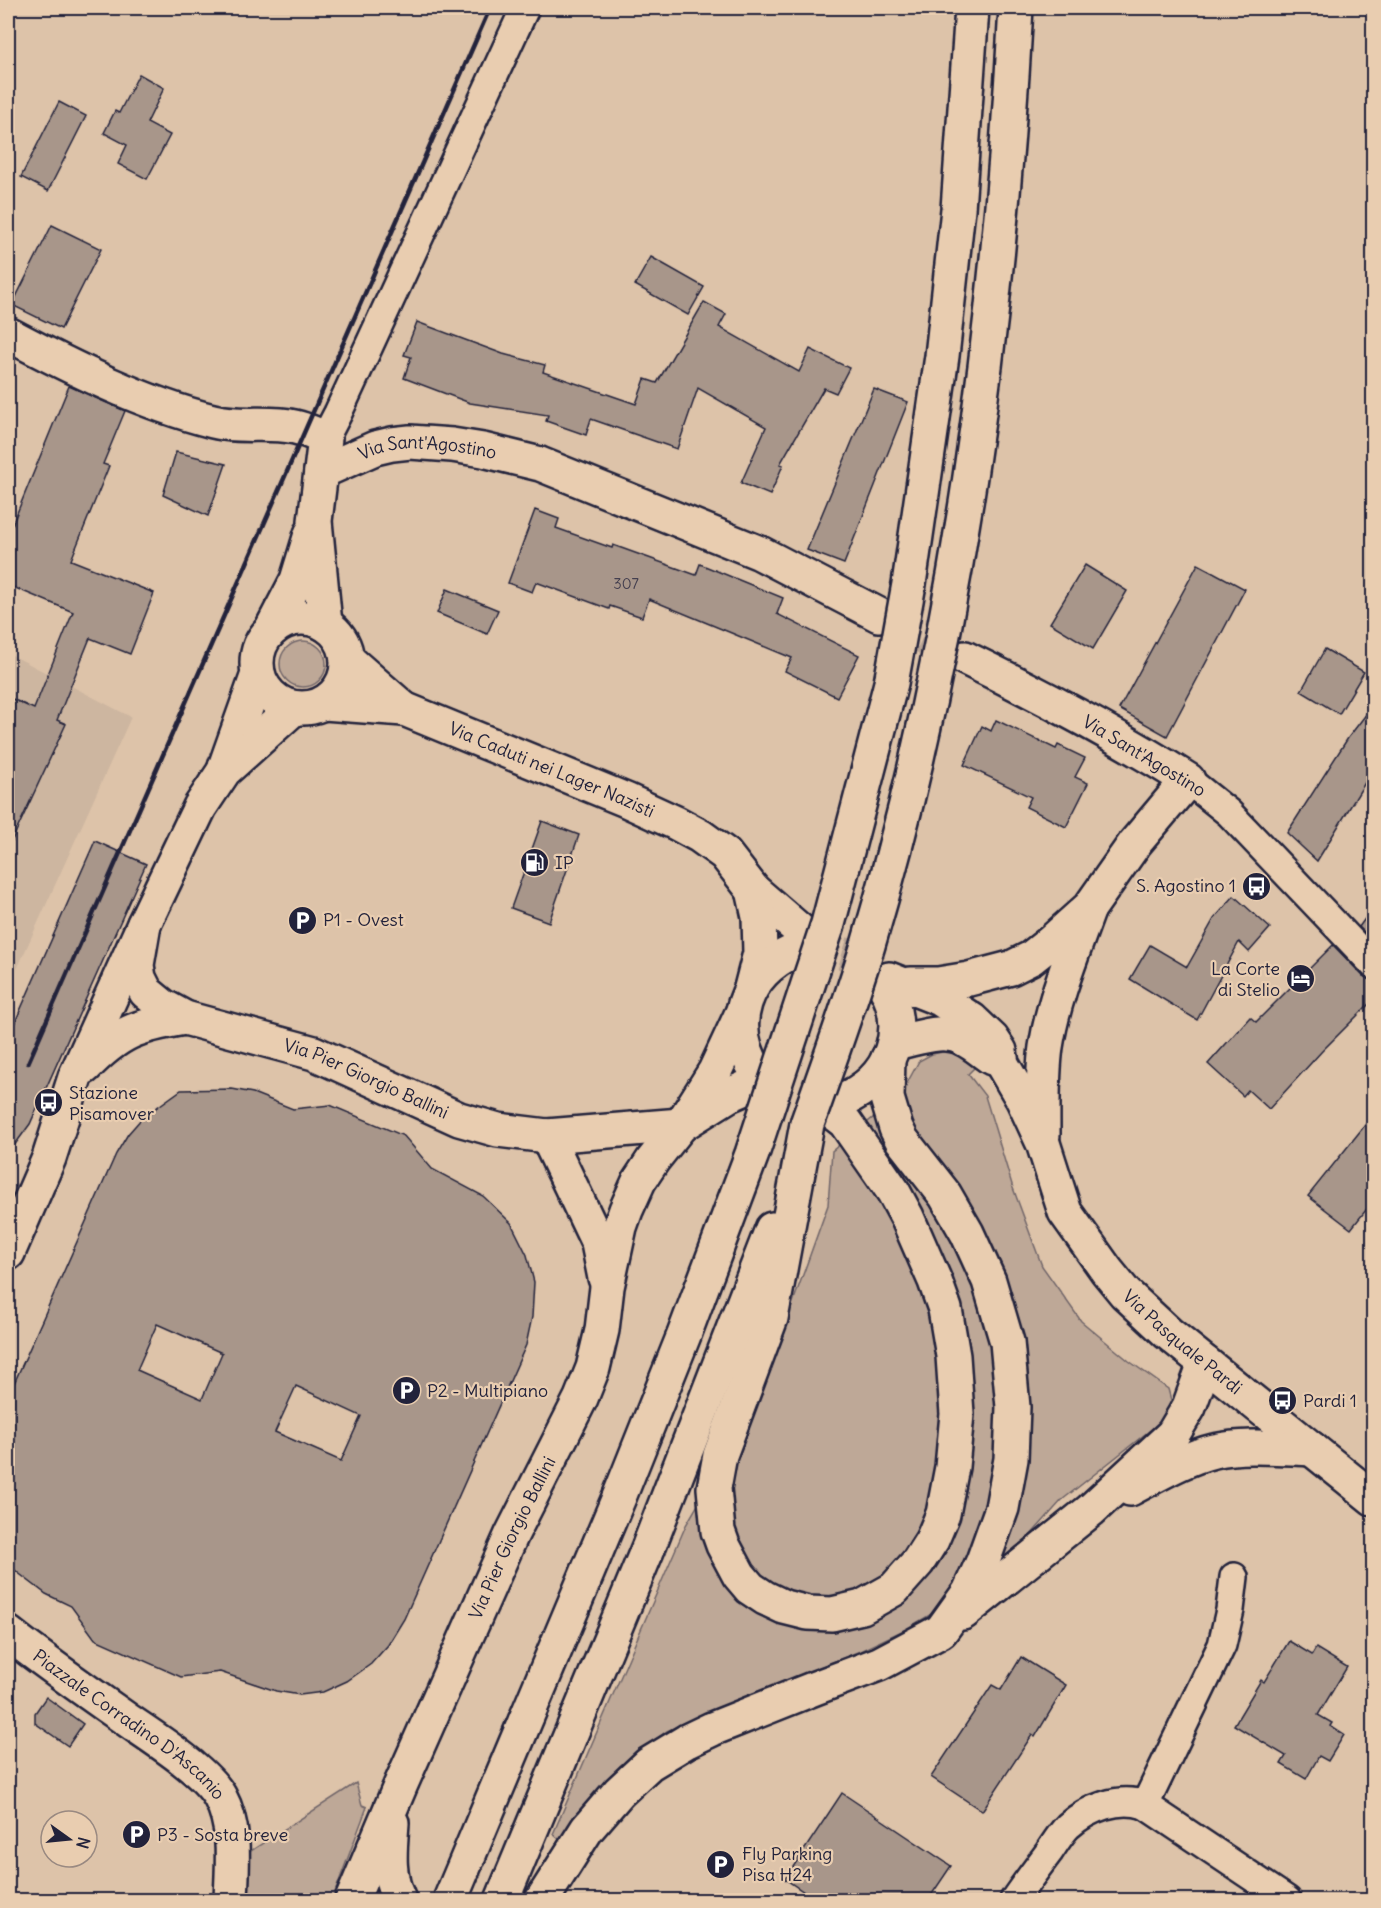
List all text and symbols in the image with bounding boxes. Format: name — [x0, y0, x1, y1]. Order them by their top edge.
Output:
street label: Via Sant'Agostino — [355, 430, 499, 465]
house number: 307 — [613, 574, 639, 593]
street label: Via Sant'Agostino — [1078, 710, 1210, 801]
street label: Via Caduti nei Lager Nazisti — [446, 717, 658, 823]
fuel station icon: IP — [518, 847, 550, 879]
place label: IP — [555, 851, 574, 874]
bus stop icon: S. Agostino 1 — [1241, 870, 1273, 902]
place label: S. Agostino 1 — [1136, 874, 1236, 897]
parking icon: P1 - Ovest — [286, 904, 318, 936]
place label: P1 - Ovest — [323, 908, 404, 931]
place label: La Corte di Stelio — [1211, 957, 1280, 1001]
hotel icon: La Corte di Stelio — [1285, 963, 1317, 995]
street label: Via Pier Giorgio Ballini — [281, 1033, 452, 1124]
place label: Stazione Pisamover — [69, 1081, 155, 1125]
bus stop icon: Stazione Pisamover — [32, 1087, 64, 1119]
street label: Via Pasquale Pardi — [1118, 1285, 1247, 1399]
parking icon: P2 - Multipiano — [390, 1375, 422, 1407]
place label: P2 - Multipiano — [427, 1379, 548, 1402]
bus stop icon: Pardi 1 — [1266, 1385, 1298, 1417]
place label: Pardi 1 — [1303, 1389, 1357, 1412]
street label: Via Pier Giorgio Ballini — [464, 1452, 560, 1623]
street label: Piazzale Corradino D'Ascanio — [28, 1644, 231, 1804]
north arrow — [39, 1809, 99, 1869]
parking icon: P3 - Sosta breve — [120, 1819, 152, 1851]
place label: P3 - Sosta breve — [157, 1823, 288, 1846]
text: N — [72, 1835, 95, 1851]
place label: Fly Parking Pisa H24 — [742, 1842, 832, 1886]
parking icon: Fly Parking Pisa H24 — [705, 1848, 737, 1880]

